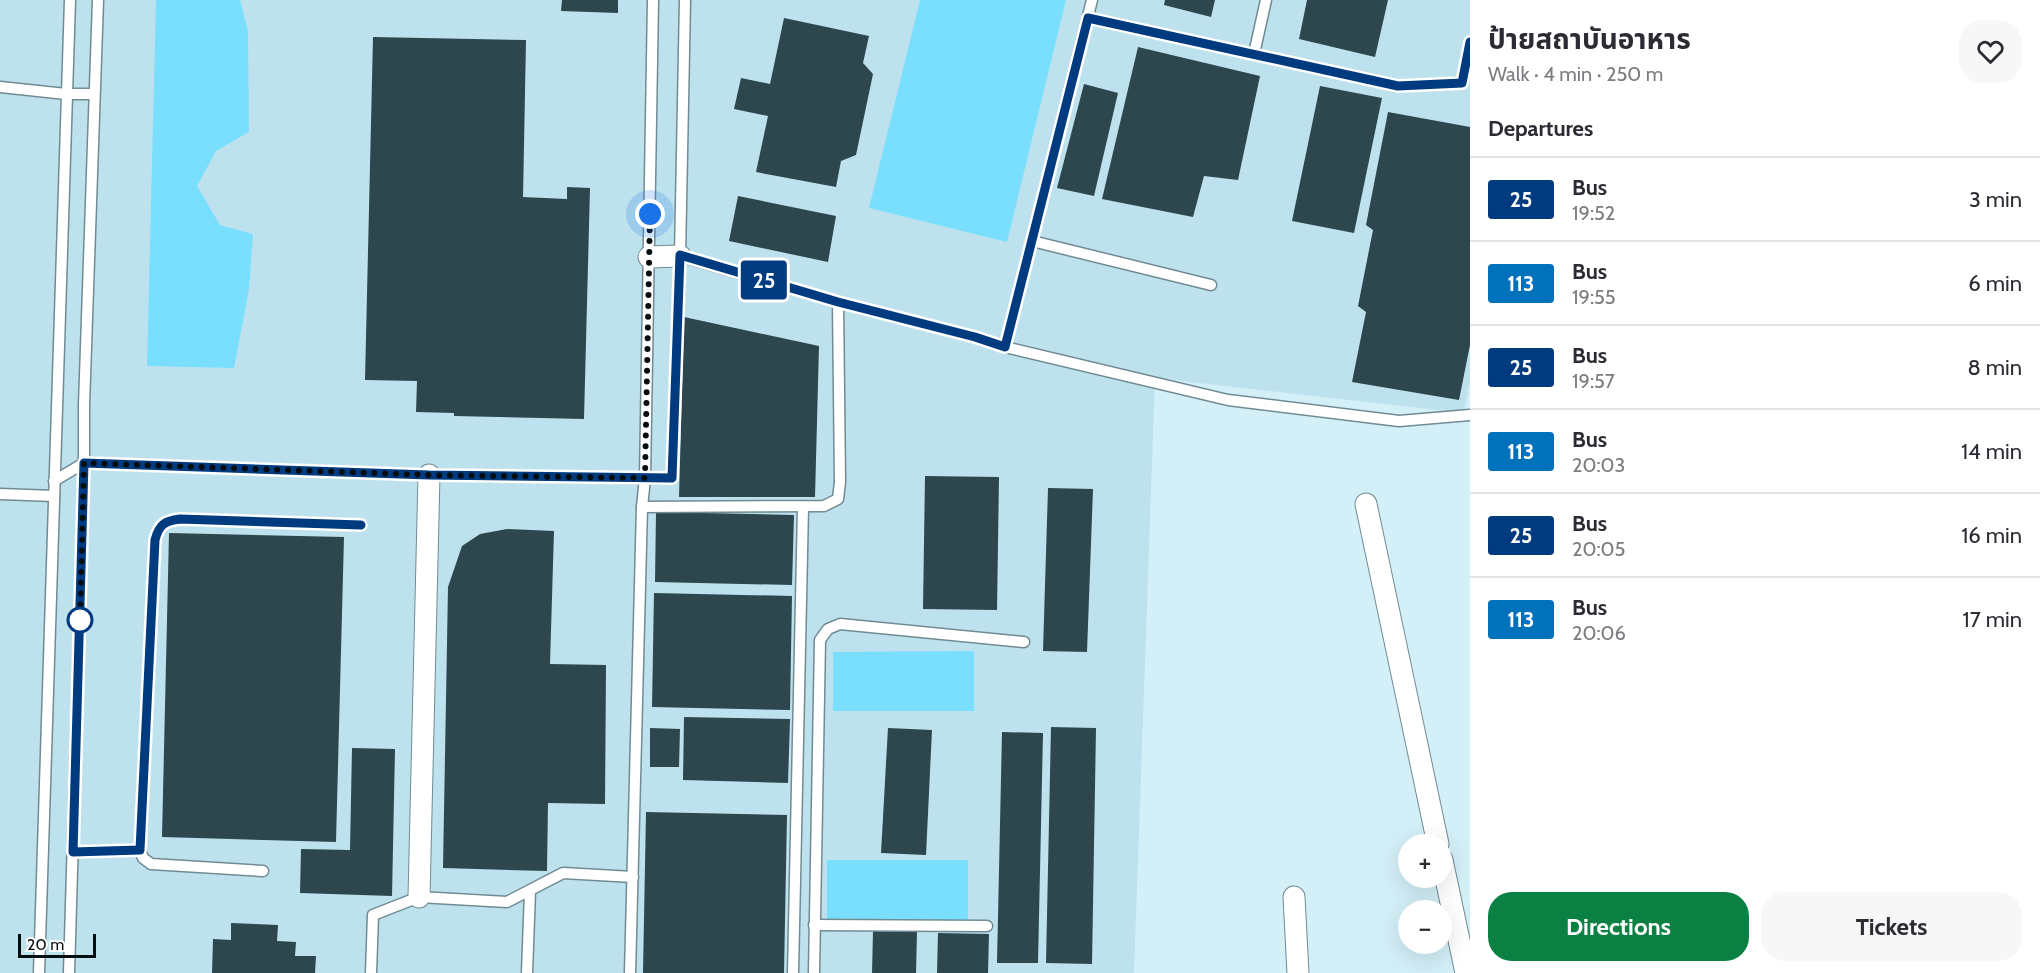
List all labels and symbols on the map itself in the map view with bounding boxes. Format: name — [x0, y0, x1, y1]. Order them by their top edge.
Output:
your location — [635, 199, 665, 229]
line badge: 25 — [737, 260, 791, 300]
unlabelled marker — [67, 607, 93, 633]
scale bar — [18, 931, 96, 958]

